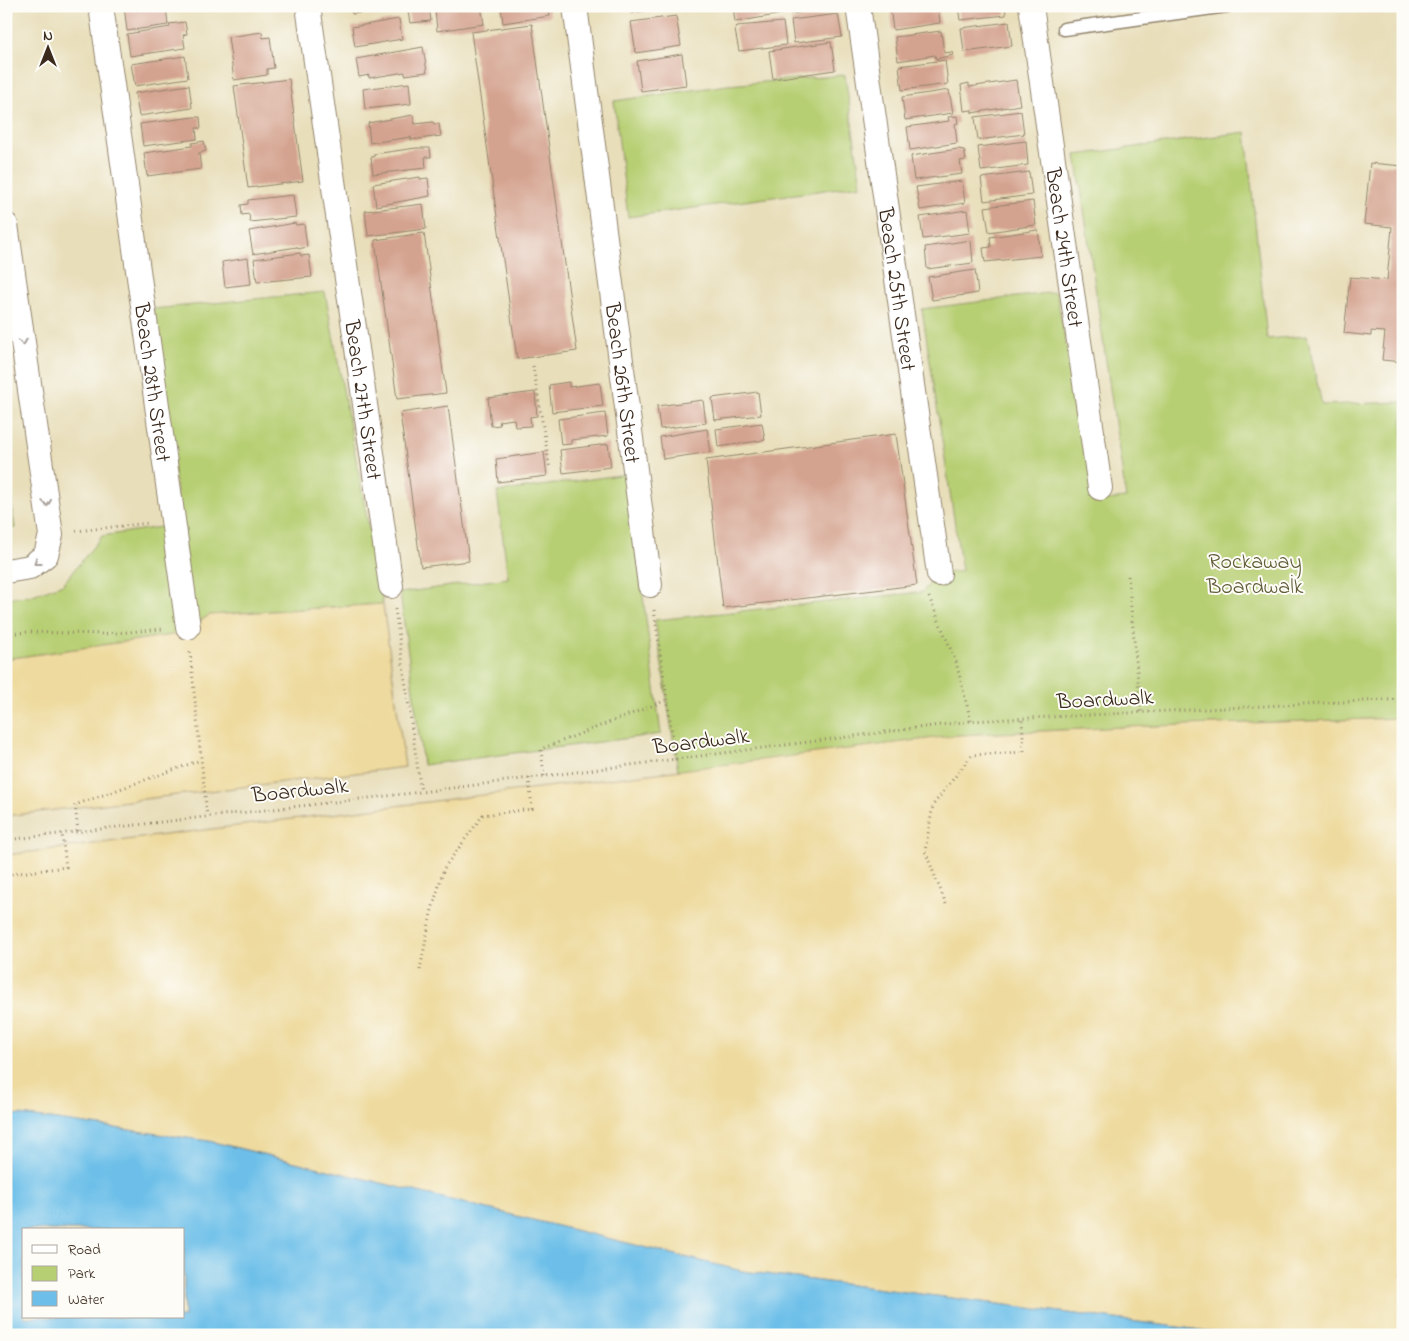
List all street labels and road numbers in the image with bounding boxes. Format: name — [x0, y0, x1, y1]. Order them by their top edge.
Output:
street label: Beach 24th Street — [1035, 165, 1090, 331]
street label: Beach 25th Street — [868, 205, 923, 374]
street label: Beach 28th Street — [124, 300, 178, 465]
street label: Beach 26th Street — [594, 300, 647, 466]
street label: Beach 27th Street — [334, 317, 389, 483]
street label: Boardwalk — [1055, 682, 1155, 720]
street label: Boardwalk — [650, 721, 752, 765]
street label: Boardwalk — [249, 771, 351, 813]

